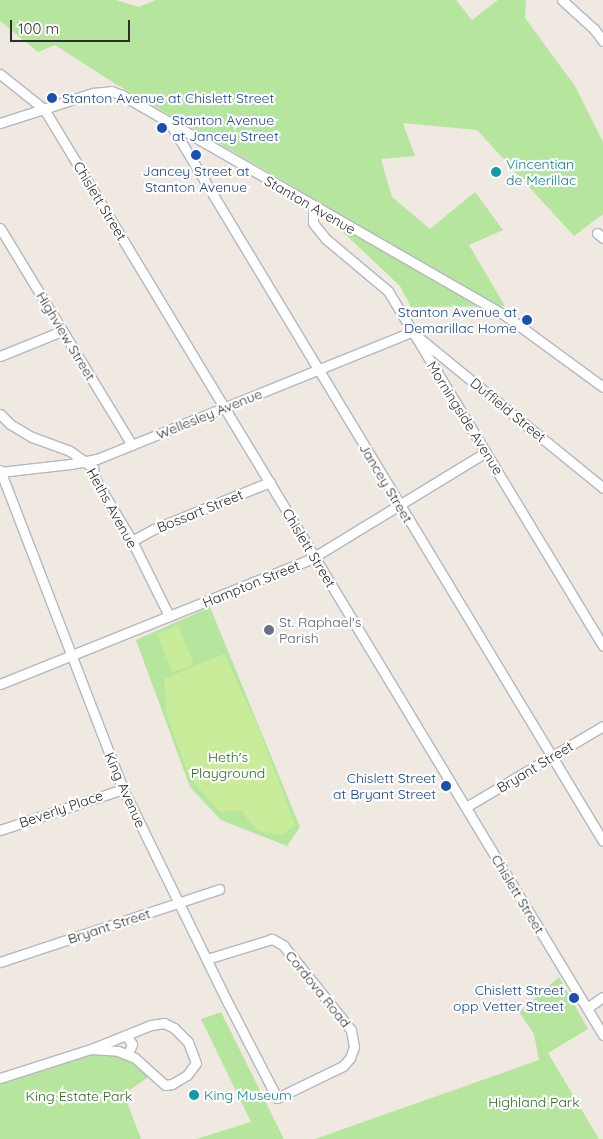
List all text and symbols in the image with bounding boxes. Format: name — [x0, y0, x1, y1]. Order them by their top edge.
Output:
scale bar — [12, 10, 132, 42]
text: 100 m — [18, 19, 59, 38]
place label: Stanton Avenue at Chislett Street — [62, 90, 274, 106]
marker: Stanton Avenue at Chislett Street — [46, 92, 58, 104]
place label: Stanton Avenue at Jancey Street — [172, 112, 279, 144]
marker: Stanton Avenue at Jancey Street — [156, 122, 168, 134]
marker: Jancey Street at Stanton Avenue — [190, 149, 202, 161]
place label: Vincentian de Merillac — [506, 156, 576, 188]
street label: Chislett Street — [70, 158, 130, 244]
place label: Jancey Street at Stanton Avenue — [143, 163, 249, 196]
marker: Vincentian de Merillac — [490, 166, 502, 178]
street label: Stanton Avenue — [262, 172, 358, 238]
street label: Highview Street — [33, 289, 99, 383]
place label: Stanton Avenue at Demarillac Home — [398, 304, 517, 336]
marker: Stanton Avenue at Demarillac Home — [521, 314, 533, 326]
street label: Morningside Avenue — [423, 358, 507, 478]
street label: Duffield Street — [467, 374, 549, 446]
street label: Wellesley Avenue — [154, 385, 264, 443]
street label: Jancey Street — [356, 440, 416, 526]
street label: Heths Avenue — [83, 465, 141, 551]
street label: Bossart Street — [154, 486, 246, 536]
street label: Chislett Street — [279, 505, 339, 591]
street label: Hampton Street — [200, 557, 302, 611]
place label: St. Raphael's Parish — [279, 614, 361, 646]
marker: St. Raphael's Parish — [263, 624, 275, 636]
street label: Bryant Street — [494, 738, 576, 796]
park label: Heth's Playground — [191, 749, 265, 782]
street label: King Avenue — [101, 750, 149, 830]
place label: Chislett Street at Bryant Street — [333, 770, 436, 802]
marker: Chislett Street at Bryant Street — [440, 780, 452, 792]
street label: Beverly Place — [17, 787, 105, 831]
street label: Chislett Street — [488, 851, 548, 937]
street label: Bryant Street — [66, 905, 152, 947]
street label: Cordova Road — [282, 947, 354, 1031]
place label: Chislett Street opp Vetter Street — [453, 982, 564, 1014]
marker: Chislett Street opp Vetter Street — [568, 992, 580, 1004]
place label: King Museum — [204, 1087, 292, 1103]
park label: King Estate Park — [26, 1088, 132, 1104]
marker: King Museum — [188, 1089, 200, 1101]
park label: Highland Park — [488, 1094, 580, 1110]

